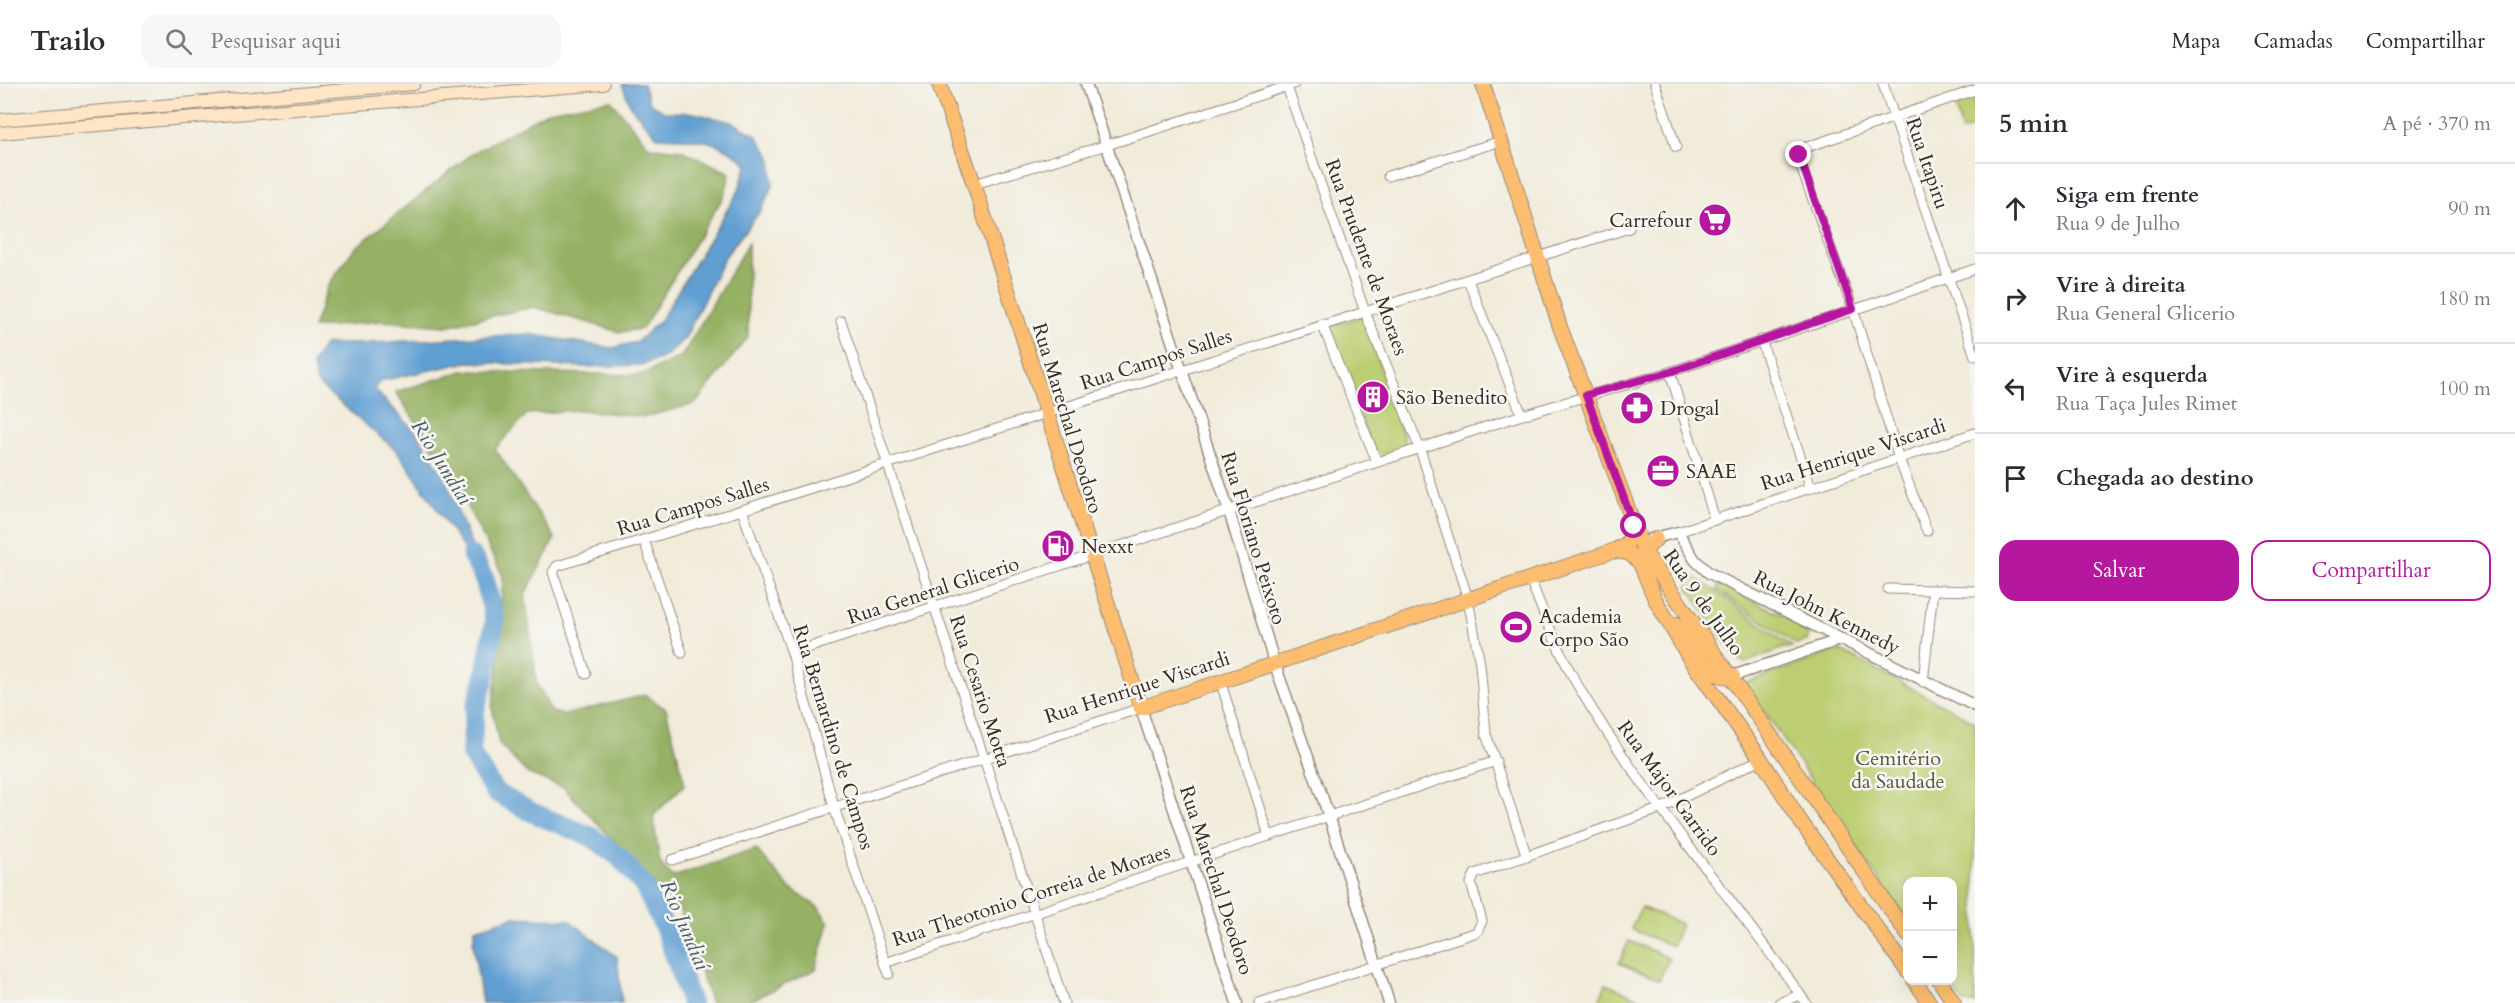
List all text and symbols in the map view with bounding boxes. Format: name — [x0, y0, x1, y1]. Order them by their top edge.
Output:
search box — [141, 14, 561, 68]
text: Trailo — [30, 22, 105, 60]
icon: search — [162, 25, 195, 58]
text: Pesquisar aqui — [210, 26, 341, 56]
text: Mapa — [2171, 27, 2221, 56]
text: Camadas — [2254, 27, 2333, 56]
text: Compartilhar — [2366, 27, 2485, 56]
text: 5 min — [1999, 106, 2068, 141]
text: A pé · 370 m — [2383, 110, 2491, 137]
street label: Rua Itapiru — [1899, 114, 1956, 213]
route end — [1785, 141, 1811, 167]
street label: Rua Prudente de Moraes — [1318, 155, 1415, 359]
text: Siga em frente — [2056, 180, 2199, 210]
icon: ahead — [1999, 192, 2032, 225]
text: 90 m — [2448, 195, 2491, 222]
supermarket icon: Carrefour — [1697, 202, 1733, 238]
place label: Carrefour — [1609, 207, 1693, 234]
text: Rua 9 de Julho — [2056, 210, 2180, 237]
text: Vire à direita — [2056, 270, 2186, 300]
icon: right — [1999, 282, 2032, 315]
text: 180 m — [2438, 285, 2491, 312]
text: Rua General Glicerio — [2056, 300, 2235, 327]
street label: Rua Marechal Deodoro — [1026, 320, 1109, 517]
street label: Rua Campos Salles — [1077, 322, 1235, 397]
text: Vire à esquerda — [2056, 360, 2208, 390]
icon: left — [1999, 372, 2032, 405]
text: 100 m — [2438, 375, 2491, 402]
building icon: São Benedito — [1355, 379, 1391, 415]
place label: São Benedito — [1396, 384, 1508, 411]
pharmacy icon: Drogal — [1619, 390, 1655, 426]
text: Rua Taça Jules Rimet — [2056, 390, 2237, 417]
place label: Drogal — [1660, 395, 1719, 422]
street label: Rua Henrique Viscardi — [1757, 412, 1950, 497]
water label: Rio Jundiaí — [404, 414, 480, 512]
street label: Rua Floriano Peixoto — [1214, 448, 1293, 628]
office icon: SAAE — [1645, 453, 1681, 489]
place label: SAAE — [1686, 458, 1737, 485]
icon: arrive — [1999, 462, 2032, 495]
text: Chegada ao destino — [2056, 463, 2254, 493]
street label: Rua Campos Salles — [614, 470, 773, 542]
route start — [1620, 512, 1646, 538]
fuel station icon: Nexxt — [1040, 528, 1076, 564]
place label: Nexxt — [1081, 533, 1134, 560]
button: Salvar — [1999, 540, 2239, 601]
button: Compartilhar — [2251, 540, 2491, 601]
street label: Rua 9 de Julho — [1657, 544, 1750, 661]
street label: Rua General Glicerio — [844, 550, 1023, 631]
street label: Rua John Kennedy — [1749, 564, 1905, 661]
place label: Academia Corpo São — [1539, 603, 1629, 653]
sports icon: Academia Corpo São — [1498, 609, 1534, 645]
street label: Rua Cesario Motta — [943, 612, 1018, 771]
street label: Rua Bernardino de Campos — [786, 621, 881, 853]
street label: Rua Henrique Viscardi — [1041, 645, 1234, 730]
street label: Rua Major Garrido — [1611, 715, 1728, 862]
park label: Cemitério da Saudade — [1851, 745, 1945, 795]
street label: Rua Marechal Deodoro — [1173, 782, 1260, 978]
street label: Rua Theotonio Correia de Moraes — [889, 838, 1173, 953]
water label: Rio Jundiaí — [652, 875, 717, 976]
map controls — [1903, 877, 1957, 985]
button: + — [1903, 877, 1957, 931]
button: − — [1903, 931, 1957, 985]

